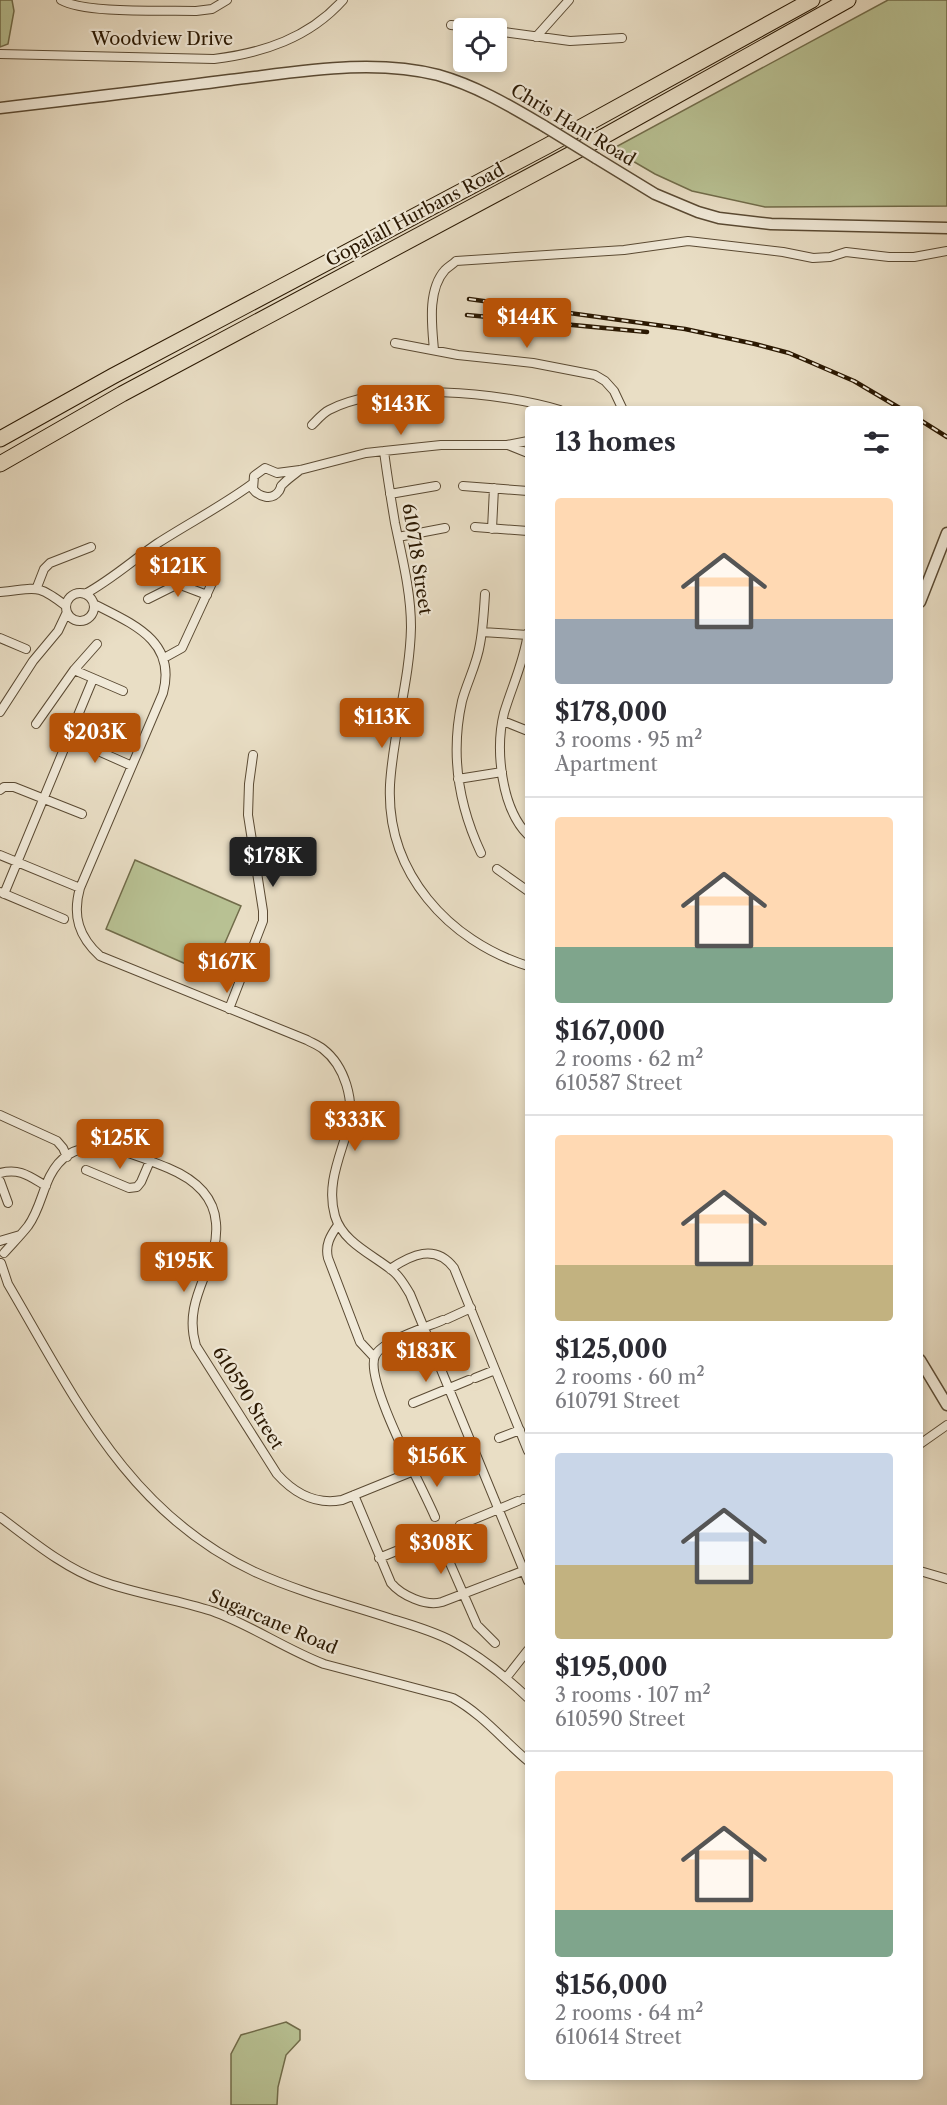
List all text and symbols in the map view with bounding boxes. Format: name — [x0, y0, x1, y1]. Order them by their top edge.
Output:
map controls — [453, 18, 507, 72]
button: locate — [453, 18, 507, 72]
street label: Woodview Drive — [90, 28, 233, 50]
street label: Chris Hani Road — [507, 79, 639, 171]
street label: Gopalall Hurbans Road — [322, 159, 508, 271]
pin: $144K — [485, 298, 569, 349]
text: $144K — [497, 305, 557, 329]
pin: $143K — [359, 385, 443, 436]
text: $143K — [371, 392, 431, 416]
text: 13 homes — [555, 426, 676, 458]
icon: filters — [860, 426, 893, 459]
street label: 610718 Street — [397, 502, 437, 617]
icon: home — [670, 537, 778, 645]
pin: $121K — [136, 547, 220, 598]
text: $121K — [150, 554, 206, 578]
text: $178,000 — [555, 696, 667, 728]
pin: $113K — [340, 698, 424, 749]
text: $113K — [354, 705, 410, 729]
pin: $203K — [53, 713, 137, 764]
text: $203K — [64, 720, 127, 744]
text: 3 rooms · 95 m² — [555, 728, 702, 752]
text: Apartment — [555, 752, 658, 776]
pin: $178K — [231, 837, 315, 888]
text: $178K — [244, 844, 302, 868]
icon: home — [670, 856, 778, 964]
pin: $167K — [185, 943, 269, 994]
text: $167K — [198, 950, 256, 974]
text: $167,000 — [555, 1015, 665, 1047]
text: 2 rooms · 62 m² — [555, 1047, 703, 1071]
text: 610587 Street — [555, 1071, 682, 1095]
pin: $333K — [313, 1101, 397, 1152]
text: $333K — [324, 1108, 386, 1132]
pin: $125K — [78, 1119, 162, 1170]
text: $125K — [91, 1126, 150, 1150]
icon: home — [670, 1174, 778, 1282]
pin: $195K — [142, 1242, 226, 1293]
text: $195K — [154, 1249, 214, 1273]
pin: $183K — [384, 1332, 468, 1383]
text: $125,000 — [555, 1333, 667, 1365]
text: $183K — [396, 1339, 456, 1363]
street label: 610590 Street — [208, 1343, 289, 1454]
text: 2 rooms · 60 m² — [555, 1365, 705, 1389]
text: 610791 Street — [555, 1389, 680, 1413]
pin: $156K — [395, 1437, 479, 1488]
text: $156K — [407, 1444, 467, 1468]
icon: home — [670, 1492, 778, 1600]
pin: $308K — [399, 1524, 483, 1575]
text: $308K — [409, 1531, 473, 1555]
street label: Sugarcane Road — [205, 1585, 341, 1659]
text: $195,000 — [555, 1651, 668, 1683]
text: 3 rooms · 107 m² — [555, 1683, 711, 1707]
text: 610590 Street — [555, 1707, 685, 1731]
icon: home — [670, 1810, 778, 1918]
text: $156,000 — [555, 1969, 668, 2001]
text: 2 rooms · 64 m² — [555, 2001, 704, 2025]
text: 610614 Street — [555, 2025, 681, 2049]

